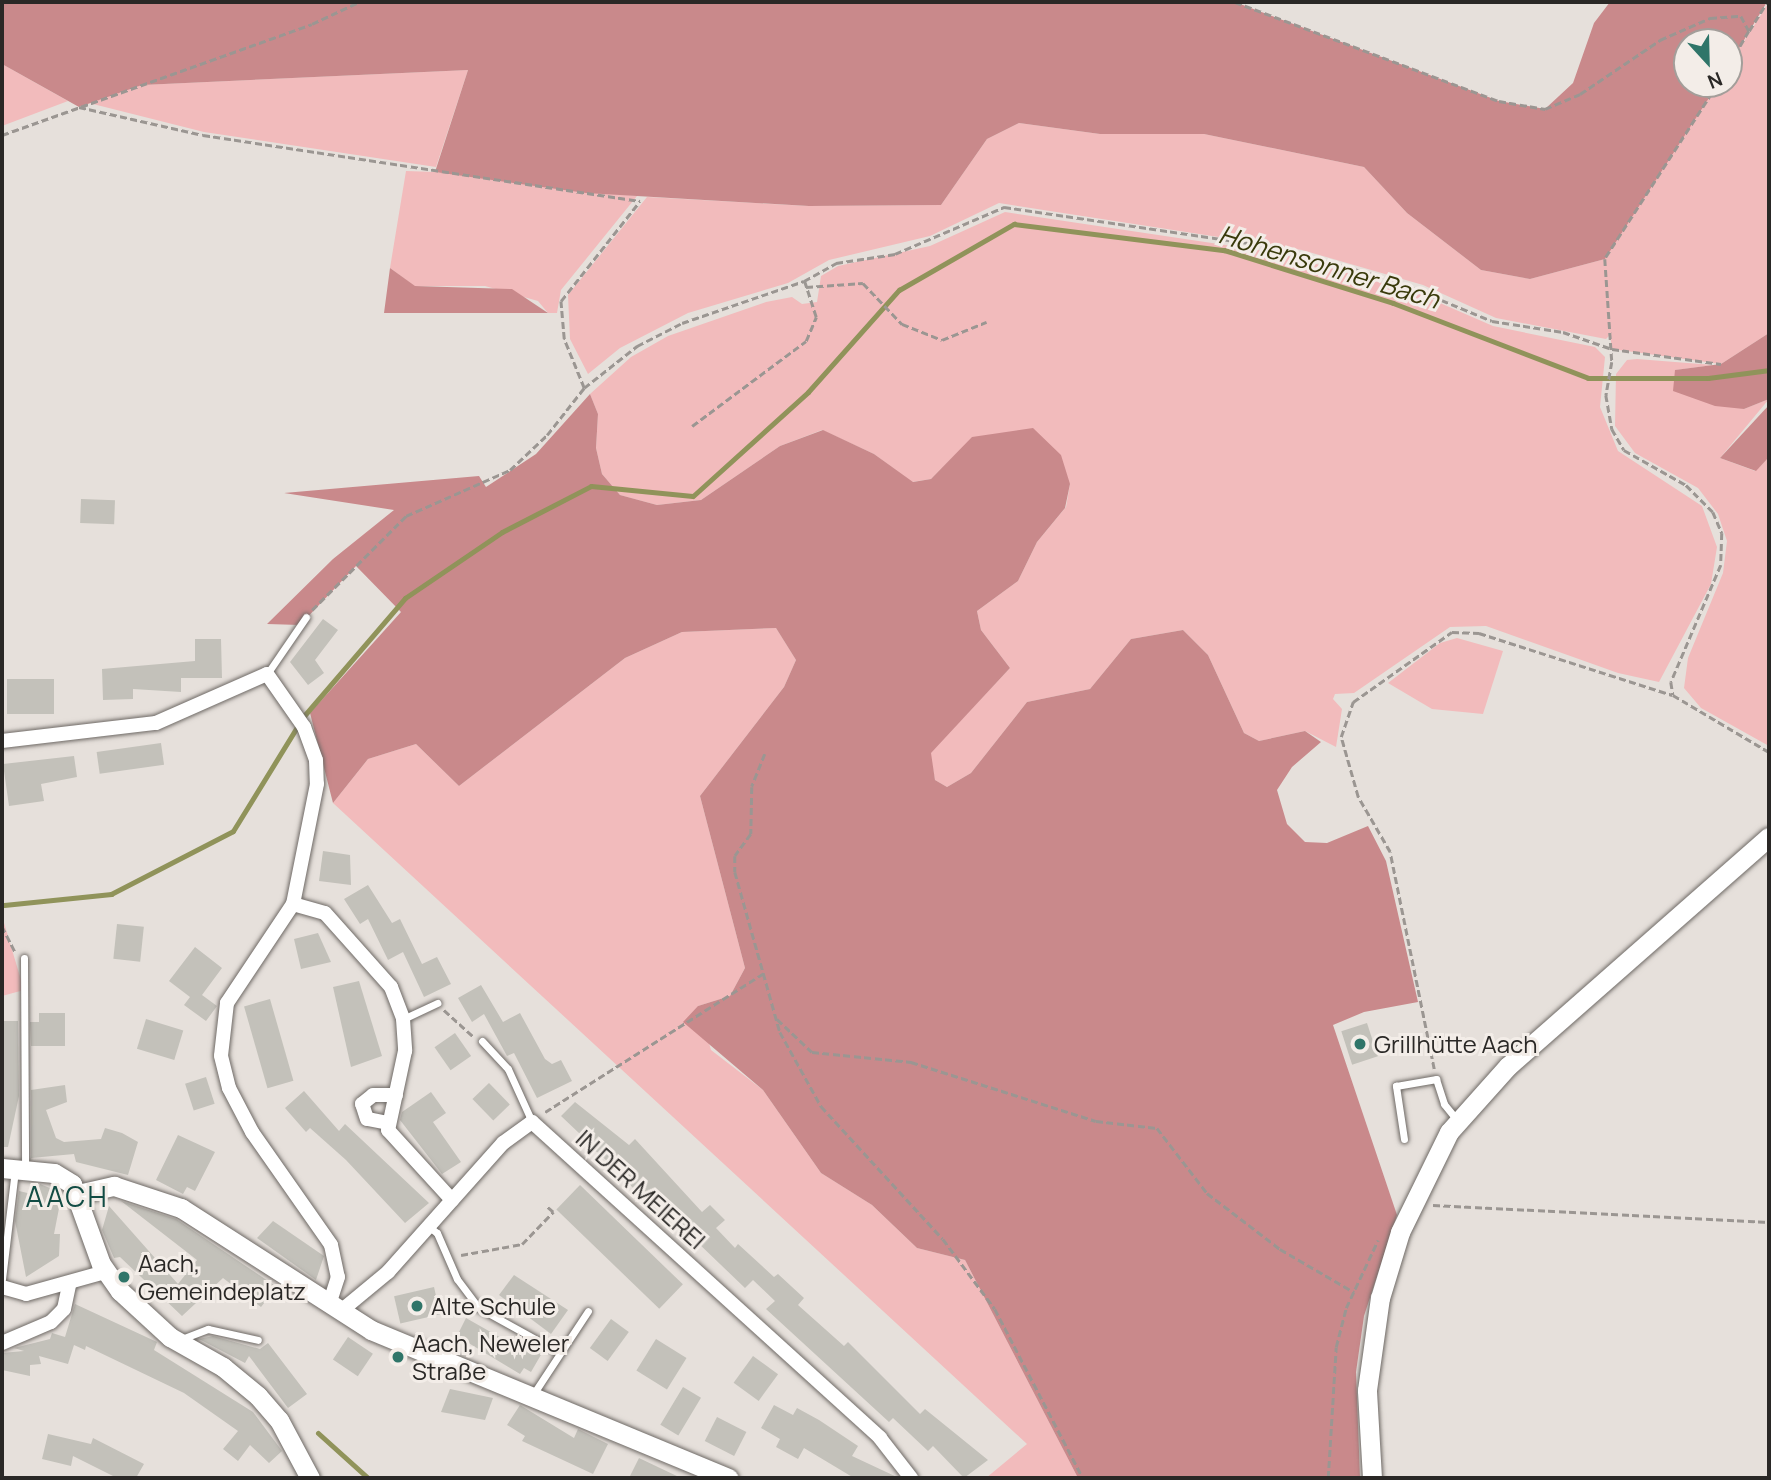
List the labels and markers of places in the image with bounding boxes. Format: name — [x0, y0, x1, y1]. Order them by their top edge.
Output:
place label: Grillhütte Aach — [1374, 1030, 1538, 1058]
marker: Grillhütte Aach — [1352, 1036, 1368, 1052]
place label: Aach, Gemeindeplatz — [138, 1249, 306, 1305]
marker: Aach, Gemeindeplatz — [116, 1269, 132, 1285]
place label: Alte Schule — [431, 1292, 556, 1320]
marker: Alte Schule — [409, 1298, 425, 1314]
place label: Aach, Neweler Straße — [412, 1329, 569, 1385]
marker: Aach, Neweler Straße — [390, 1349, 406, 1365]

